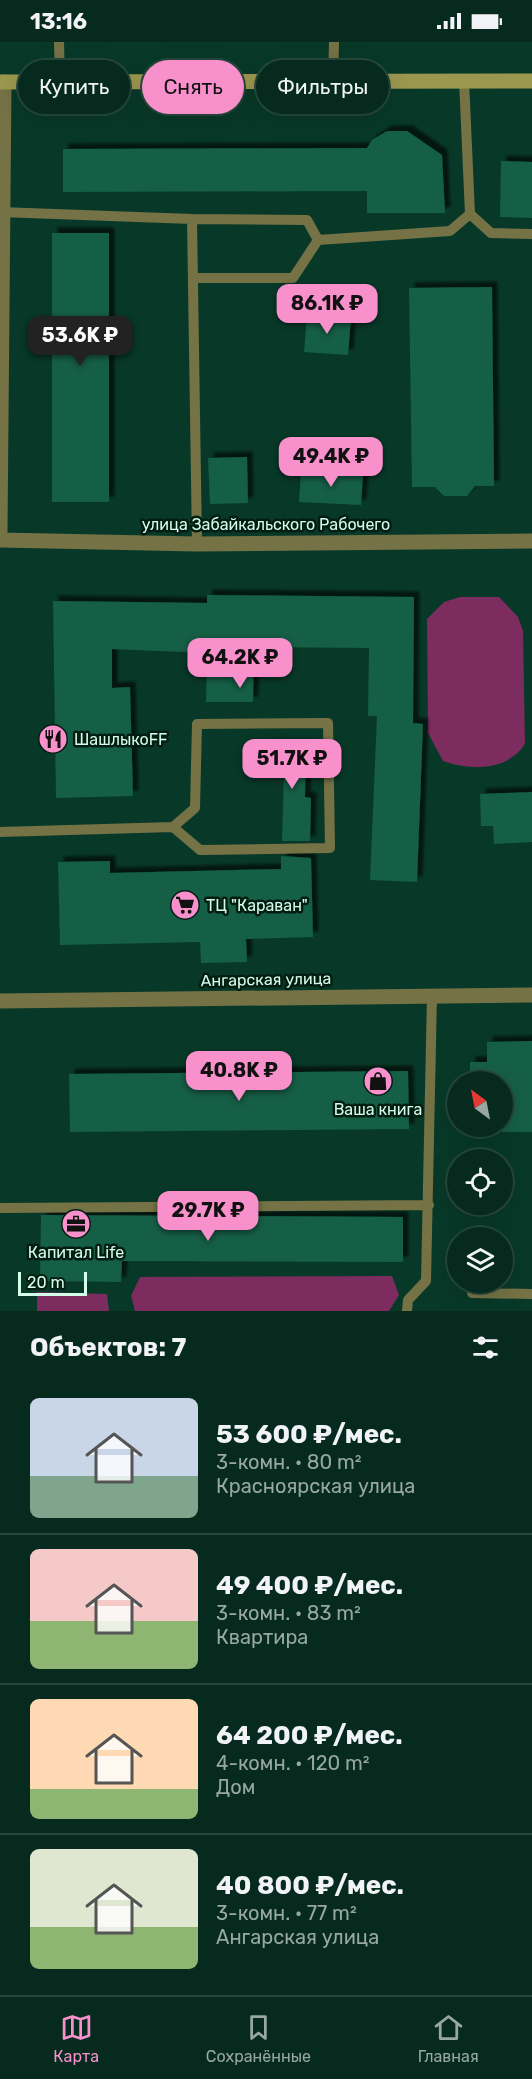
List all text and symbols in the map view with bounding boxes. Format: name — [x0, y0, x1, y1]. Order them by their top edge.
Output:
text: 13:16 — [30, 8, 87, 35]
chip: Купить — [18, 60, 130, 114]
chip: Снять — [142, 60, 244, 114]
chip: Фильтры — [256, 60, 389, 114]
pin: 86.1K ₽ — [272, 284, 382, 335]
text: 86.1K ₽ — [291, 291, 363, 315]
pin: 53.6K ₽ — [25, 316, 135, 367]
text: 53.6K ₽ — [42, 323, 118, 347]
pin: 49.4K ₽ — [276, 437, 386, 488]
text: 49.4K ₽ — [293, 444, 369, 468]
street label: улица Забайкальского Рабочего — [142, 515, 390, 534]
pin: 64.2K ₽ — [185, 638, 295, 689]
text: 64.2K ₽ — [201, 645, 279, 669]
restaurant icon: ШашлыкоFF — [37, 723, 69, 755]
place label: ШашлыкоFF — [74, 730, 167, 749]
pin: 51.7K ₽ — [237, 739, 347, 790]
text: 51.7K ₽ — [256, 746, 328, 770]
supermarket icon: ТЦ "Караван" — [169, 889, 201, 921]
place label: ТЦ "Караван" — [206, 896, 308, 915]
street label: Ангарская улица — [201, 969, 331, 990]
pin: 40.8K ₽ — [184, 1051, 294, 1102]
text: 40.8K ₽ — [200, 1058, 278, 1082]
shop icon: Ваша книга — [362, 1065, 394, 1097]
north arrow — [447, 1071, 513, 1137]
map controls — [447, 1071, 513, 1293]
place label: Ваша книга — [334, 1100, 422, 1119]
button: locate — [447, 1149, 513, 1215]
pin: 29.7K ₽ — [153, 1191, 263, 1242]
text: 29.7K ₽ — [171, 1198, 245, 1222]
office icon: Капитал Life — [60, 1208, 92, 1240]
button: layers — [447, 1227, 513, 1293]
place label: Капитал Life — [28, 1243, 124, 1262]
scale bar — [18, 1269, 87, 1296]
text: 20 m — [27, 1273, 65, 1292]
icon: filters — [469, 1331, 502, 1364]
text: Объектов: 7 — [30, 1332, 186, 1363]
text: 53 600 ₽/мес. — [216, 1419, 402, 1450]
icon: home — [78, 1422, 150, 1494]
text: 3-комн. · 80 m² — [216, 1450, 362, 1474]
text: Красноярская улица — [216, 1474, 415, 1498]
text: 49 400 ₽/мес. — [216, 1570, 403, 1601]
icon: home — [78, 1573, 150, 1645]
text: 3-комн. · 83 m² — [216, 1601, 361, 1625]
text: Квартира — [216, 1625, 308, 1649]
text: 64 200 ₽/мес. — [216, 1720, 403, 1751]
icon: home — [78, 1723, 150, 1795]
text: 4-комн. · 120 m² — [216, 1751, 370, 1775]
text: Дом — [216, 1775, 255, 1799]
text: 40 800 ₽/мес. — [216, 1870, 404, 1901]
icon: home — [78, 1873, 150, 1945]
text: 3-комн. · 77 m² — [216, 1901, 357, 1925]
text: Ангарская улица — [216, 1925, 379, 1949]
tab: Карта — [53, 2011, 99, 2066]
tab: Сохранённые — [206, 2011, 311, 2066]
tab: Главная — [418, 2011, 479, 2066]

